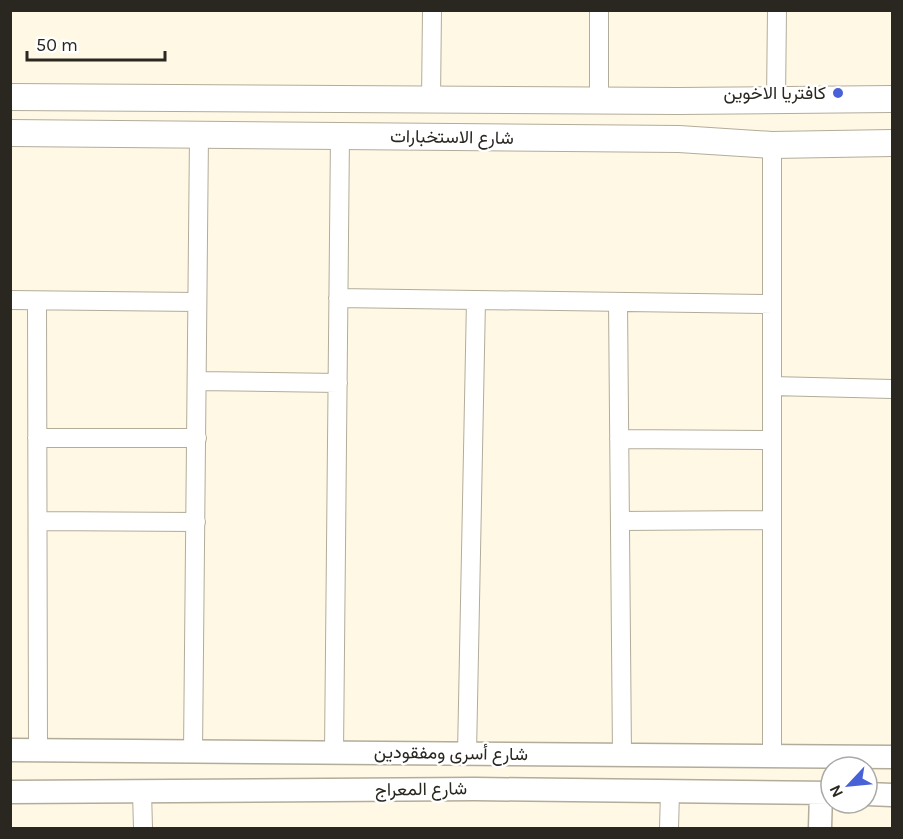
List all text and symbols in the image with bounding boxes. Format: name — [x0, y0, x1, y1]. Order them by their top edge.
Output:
scale bar — [27, 24, 165, 62]
text: 50 m — [36, 34, 78, 56]
place label: كافتريا الاخوين — [723, 82, 826, 104]
marker: كافتريا الاخوين — [831, 86, 845, 100]
street label: شارع الاستخبارات — [390, 125, 514, 150]
street label: شارع أسرى ومفقودين — [374, 741, 528, 766]
north arrow — [819, 755, 879, 815]
street label: شارع المعراج — [375, 777, 467, 802]
text: N — [825, 782, 847, 801]

